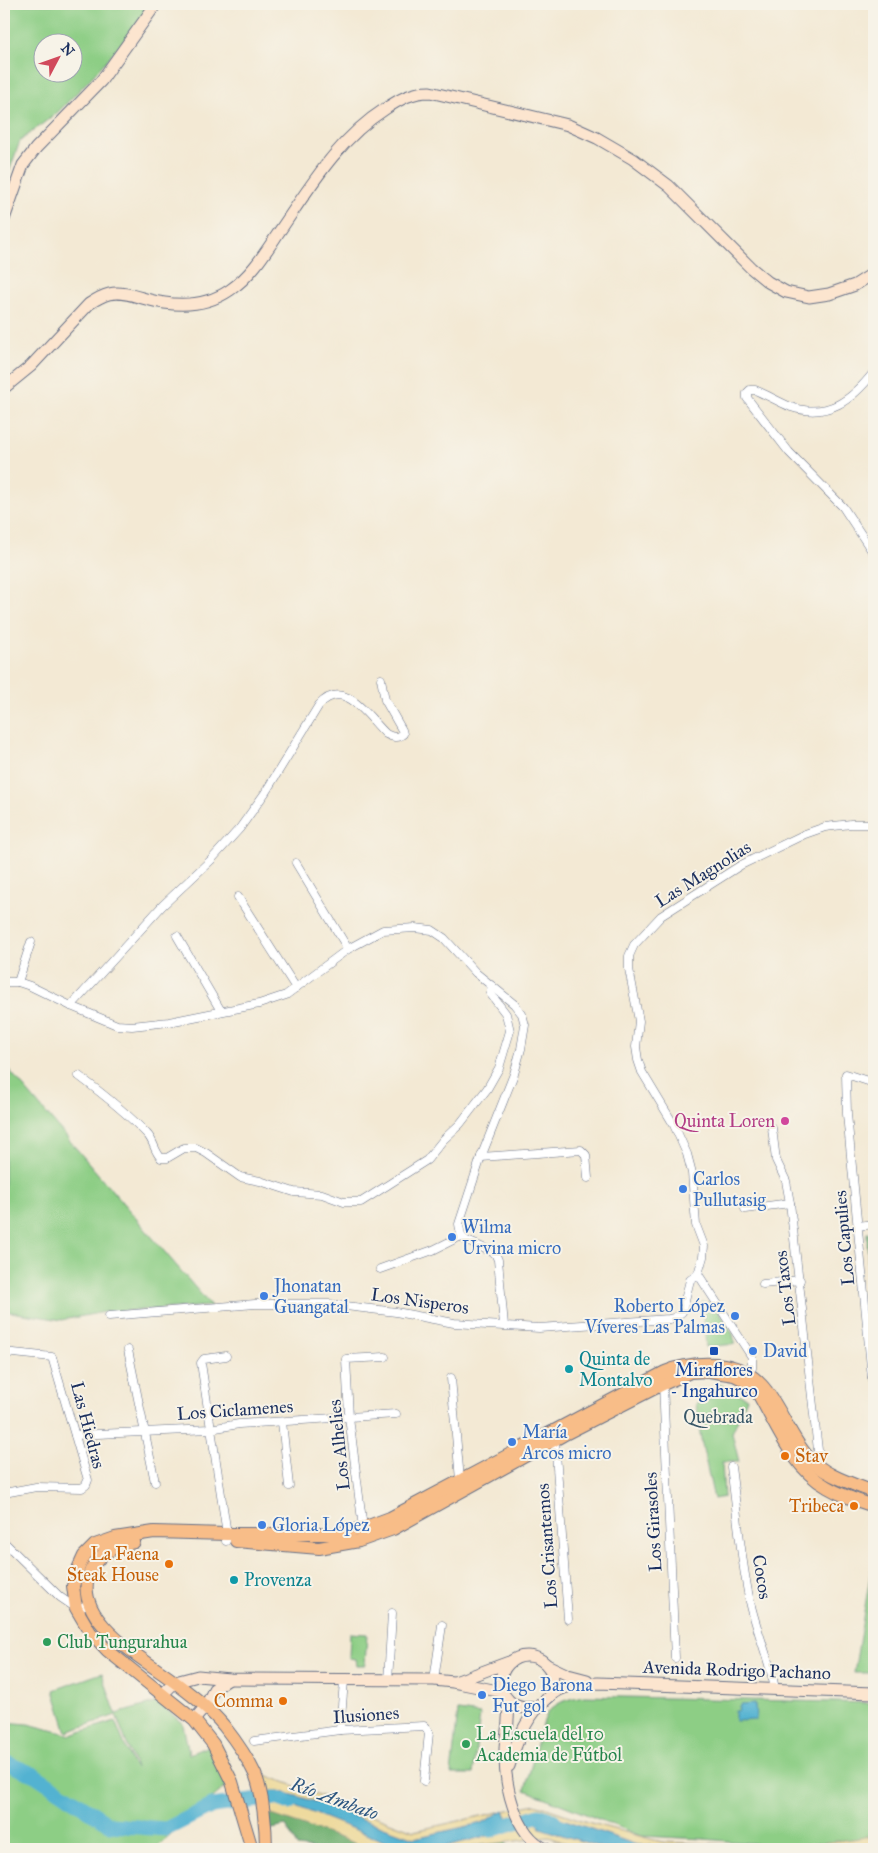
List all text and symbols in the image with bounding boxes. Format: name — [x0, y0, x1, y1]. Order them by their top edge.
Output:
north arrow — [32, 32, 82, 82]
text: N — [57, 40, 78, 60]
street label: Las Magnolias — [651, 836, 755, 913]
place label: Quinta Loren — [674, 1110, 775, 1132]
marker: Quinta Loren — [779, 1115, 791, 1127]
place label: Carlos Pullutasig — [693, 1168, 767, 1212]
marker: Carlos Pullutasig — [677, 1183, 689, 1195]
street label: Los Capulies — [829, 1190, 859, 1286]
place label: Wilma Urvina micro — [462, 1216, 561, 1259]
marker: Wilma Urvina micro — [446, 1231, 458, 1243]
street label: Los Taxos — [769, 1249, 801, 1327]
place label: Jhonatan Guangatal — [272, 1275, 349, 1319]
street label: Los Nisperos — [370, 1283, 470, 1319]
marker: Jhonatan Guangatal — [258, 1290, 270, 1302]
place label: Roberto López Víveres Las Palmas — [584, 1295, 725, 1338]
marker: Roberto López Víveres Las Palmas — [729, 1310, 741, 1322]
place label: David — [763, 1340, 807, 1362]
marker: Miraflores - Ingahurco — [708, 1345, 720, 1357]
marker: David — [747, 1345, 759, 1357]
place label: Quinta de Montalvo — [579, 1348, 653, 1391]
place label: Miraflores - Ingahurco — [670, 1359, 758, 1403]
marker: Quinta de Montalvo — [563, 1363, 575, 1375]
street label: Las Hiedras — [66, 1379, 110, 1471]
street label: Los Ciclamenes — [176, 1395, 294, 1425]
street label: Los Alhelies — [323, 1399, 355, 1491]
park label: Quebrada — [683, 1406, 753, 1428]
place label: María Arcos micro — [521, 1421, 612, 1464]
marker: María Arcos micro — [506, 1436, 518, 1448]
place label: Stav — [795, 1445, 829, 1467]
marker: Stav — [779, 1450, 791, 1462]
street label: Los Girasoles — [639, 1472, 667, 1572]
street label: Los Crisantemos — [532, 1483, 562, 1609]
place label: Tribeca — [789, 1495, 844, 1517]
marker: Tribeca — [848, 1500, 860, 1512]
place label: Gloria López — [272, 1514, 370, 1536]
marker: Gloria López — [256, 1519, 268, 1531]
place label: La Faena Steak House — [67, 1543, 159, 1586]
street label: Cocos — [748, 1553, 776, 1601]
marker: La Faena Steak House — [163, 1558, 175, 1570]
place label: Provenza — [244, 1569, 312, 1591]
marker: Provenza — [228, 1574, 240, 1586]
place label: Club Tungurahua — [57, 1631, 188, 1654]
marker: Club Tungurahua — [41, 1636, 53, 1648]
street label: Avenida Rodrigo Pachano — [642, 1656, 831, 1685]
place label: Diego Barona Fut gol — [492, 1674, 593, 1718]
marker: Diego Barona Fut gol — [476, 1689, 488, 1701]
place label: Comma — [214, 1690, 273, 1712]
marker: Comma — [277, 1695, 289, 1707]
street label: Ilusiones — [332, 1702, 400, 1728]
place label: La Escuela del 10 Academia de Fútbol — [475, 1723, 622, 1766]
marker: La Escuela del 10 Academia de Fútbol — [460, 1738, 472, 1750]
water label: Río Ambato — [287, 1772, 382, 1825]

